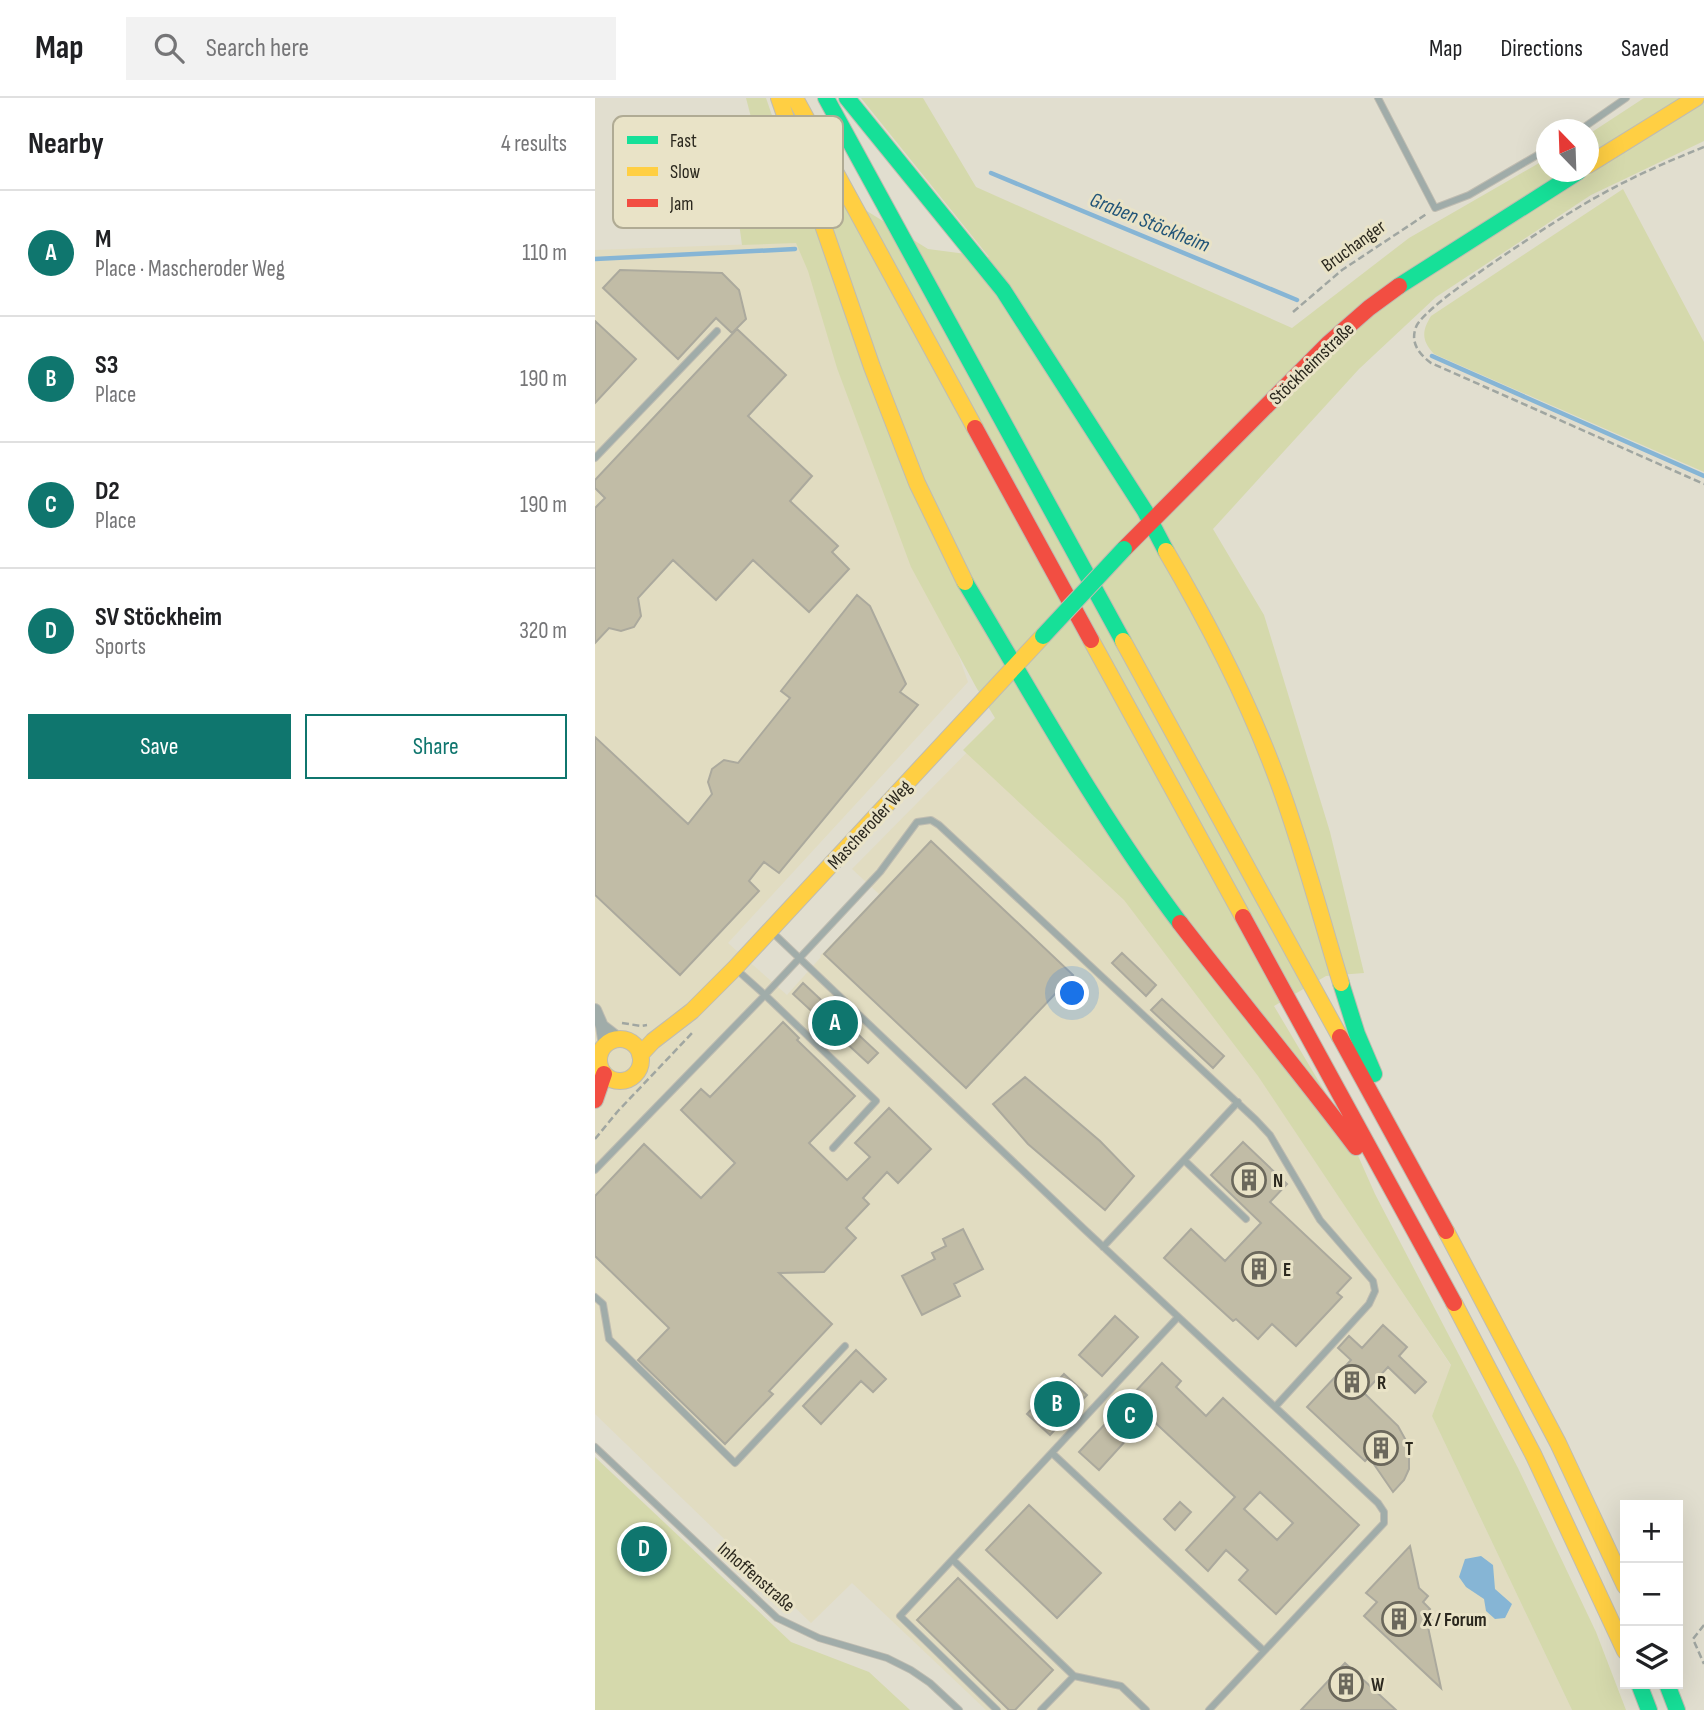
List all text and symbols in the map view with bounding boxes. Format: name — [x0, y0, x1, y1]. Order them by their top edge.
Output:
search box — [126, 17, 616, 80]
text: Map — [35, 28, 84, 68]
icon: search — [150, 29, 188, 67]
text: Search here — [206, 33, 309, 64]
text: Map — [1429, 34, 1462, 63]
text: Directions — [1500, 34, 1583, 63]
text: Saved — [1621, 34, 1669, 63]
legend — [613, 116, 843, 228]
north arrow — [1536, 119, 1599, 182]
text: Nearby — [28, 126, 104, 162]
text: 4 results — [501, 130, 567, 158]
text: Fast — [670, 130, 697, 153]
text: Slow — [670, 161, 700, 184]
water label: Graben Stöckheim — [1086, 187, 1213, 258]
text: Jam — [669, 193, 693, 216]
street label: Bruchanger — [1317, 215, 1391, 277]
text: M — [95, 224, 111, 255]
text: A — [46, 239, 56, 267]
text: 110 m — [522, 239, 567, 267]
text: Place · Mascheroder Weg — [95, 255, 285, 283]
street label: Stöckheimstraße — [1265, 318, 1359, 410]
text: S3 — [95, 350, 118, 381]
text: B — [46, 365, 56, 393]
text: 190 m — [520, 365, 567, 393]
text: Place — [95, 381, 136, 409]
text: D2 — [95, 476, 120, 507]
text: C — [45, 491, 57, 519]
text: 190 m — [520, 491, 567, 519]
text: Place — [95, 507, 136, 535]
text: SV Stöckheim — [95, 602, 222, 633]
text: D — [45, 617, 57, 645]
text: 320 m — [519, 617, 567, 645]
text: Sports — [95, 633, 146, 661]
button: Save — [28, 714, 291, 779]
button: Share — [305, 714, 567, 779]
street label: Mascheroder Weg — [823, 776, 917, 874]
your location — [1055, 976, 1089, 1010]
pin: A — [812, 997, 858, 1049]
building icon: N — [1230, 1161, 1268, 1199]
place label: N — [1273, 1170, 1283, 1193]
building icon: E — [1240, 1250, 1278, 1288]
place label: E — [1283, 1259, 1291, 1282]
building icon: R — [1333, 1363, 1371, 1401]
place label: R — [1377, 1372, 1386, 1395]
pin: B — [1034, 1378, 1080, 1430]
pin: C — [1107, 1390, 1153, 1442]
building icon: T — [1362, 1429, 1400, 1467]
place label: T — [1405, 1438, 1413, 1461]
map controls — [1620, 1500, 1683, 1689]
button: + — [1620, 1500, 1683, 1563]
pin: D — [621, 1523, 667, 1575]
street label: Inhoffenstraße — [713, 1537, 799, 1617]
button: − — [1620, 1563, 1683, 1626]
building icon: X / Forum — [1380, 1600, 1418, 1638]
place label: X / Forum — [1422, 1609, 1487, 1632]
button: layers — [1620, 1626, 1683, 1689]
building icon: W — [1327, 1665, 1365, 1703]
place label: W — [1371, 1674, 1385, 1697]

